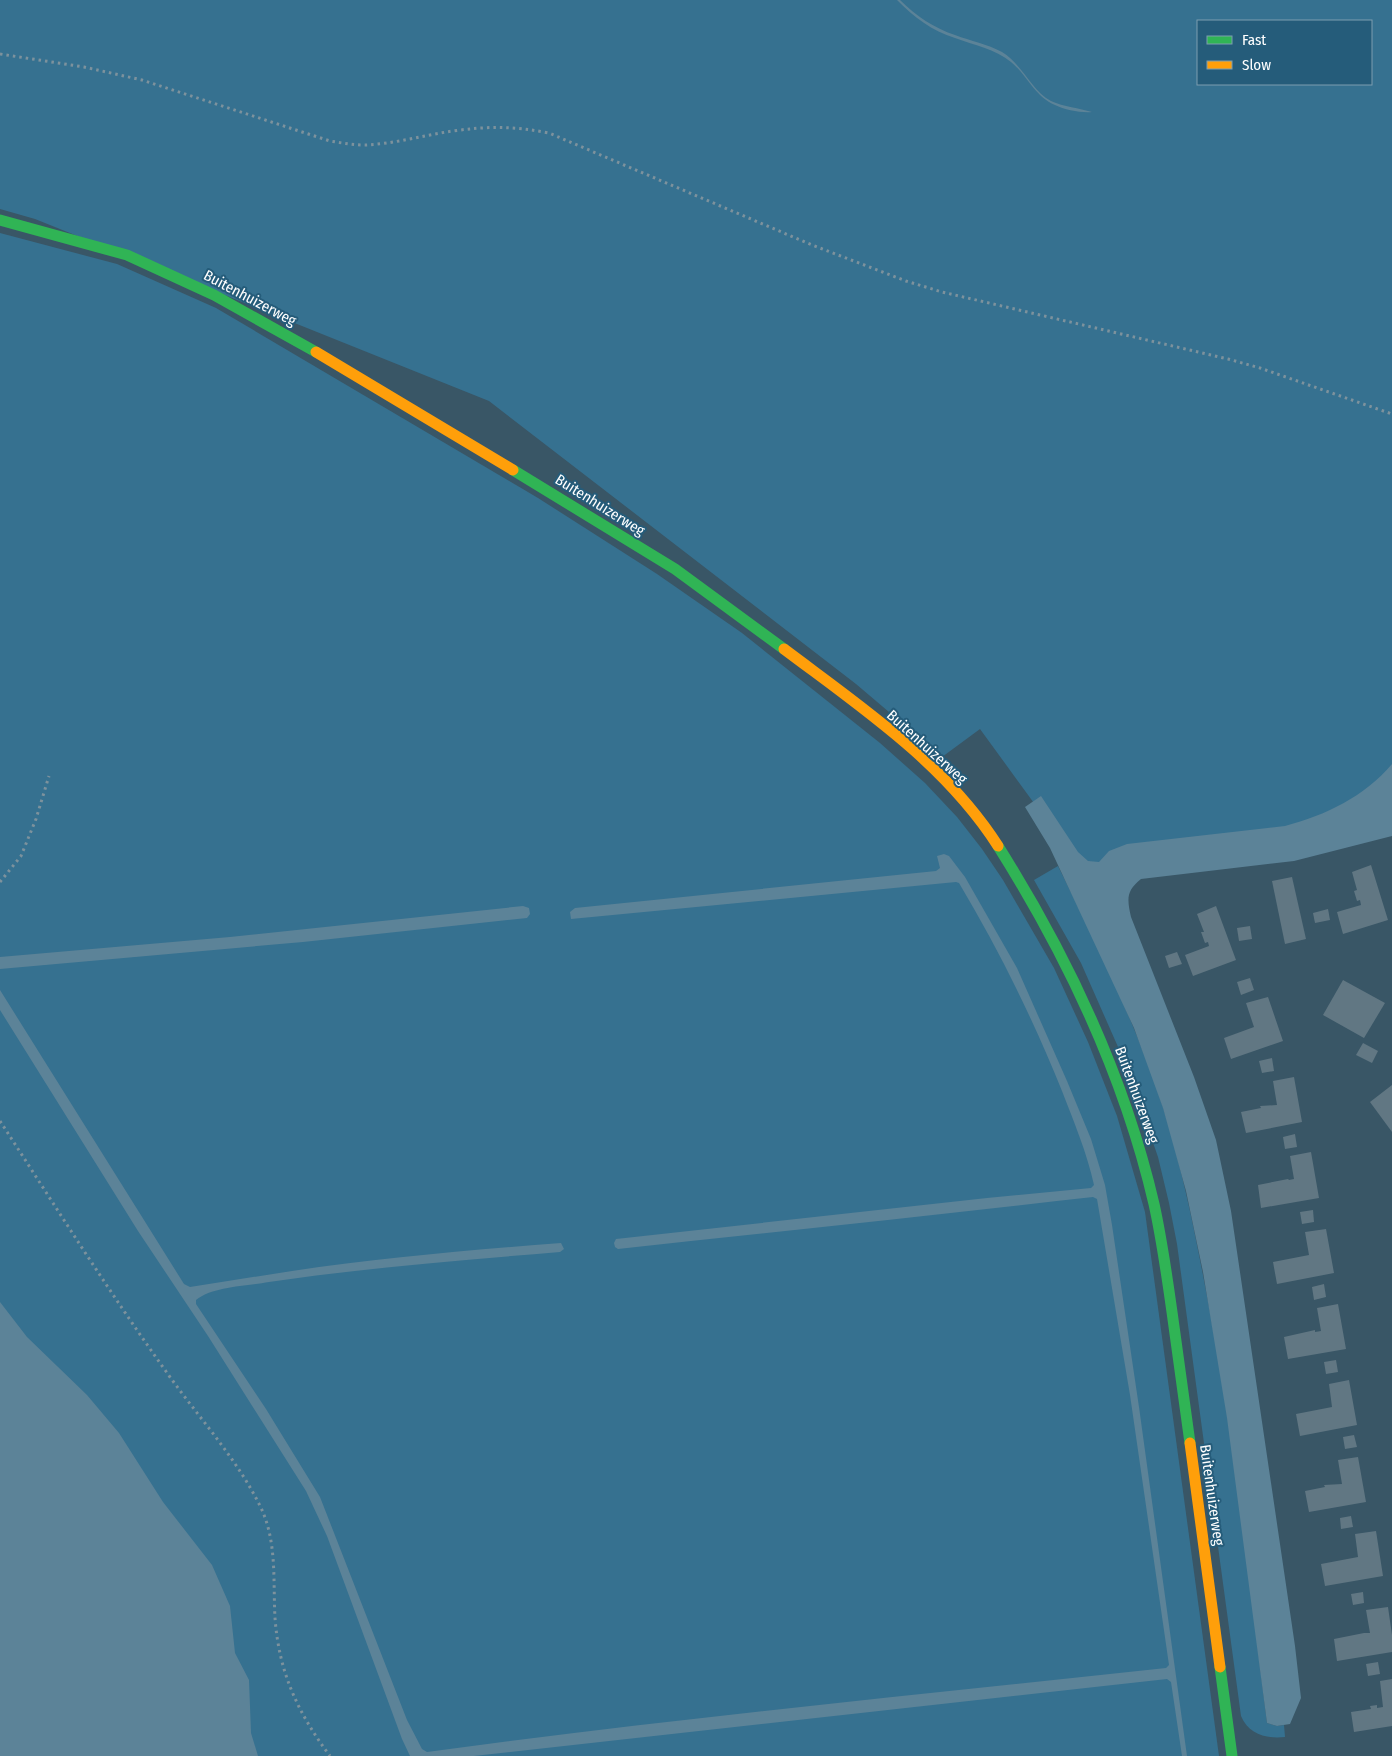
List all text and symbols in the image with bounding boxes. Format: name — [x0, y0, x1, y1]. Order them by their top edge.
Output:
legend — [1197, 20, 1372, 85]
text: Fast — [1242, 31, 1266, 49]
text: Slow — [1242, 56, 1271, 74]
street label: Buitenhuizerweg — [201, 266, 299, 330]
street label: Buitenhuizerweg — [552, 470, 648, 540]
street label: Buitenhuizerweg — [883, 706, 971, 788]
street label: Buitenhuizerweg — [1111, 1044, 1163, 1146]
street label: Buitenhuizerweg — [1196, 1443, 1228, 1547]

